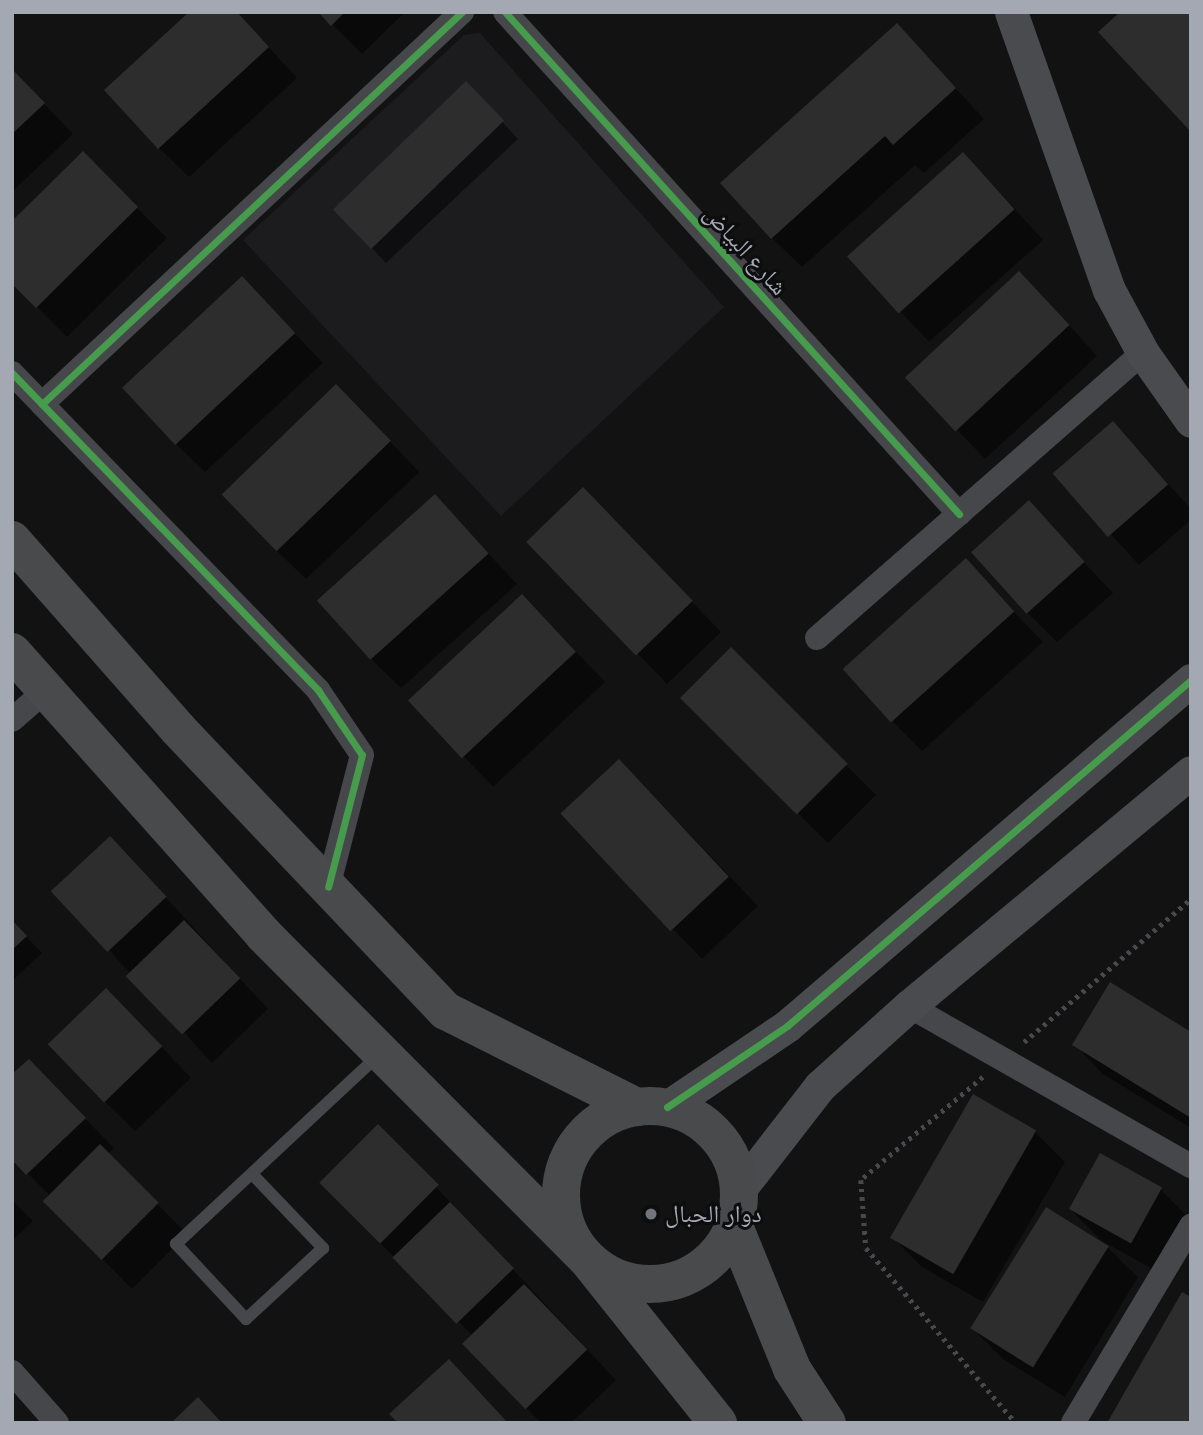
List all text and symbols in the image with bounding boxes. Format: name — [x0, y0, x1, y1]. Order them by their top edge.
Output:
street label: شارع البياض — [698, 199, 794, 301]
place label: دوار الحبال — [665, 1200, 762, 1228]
marker: دوار الحبال — [643, 1206, 659, 1222]

